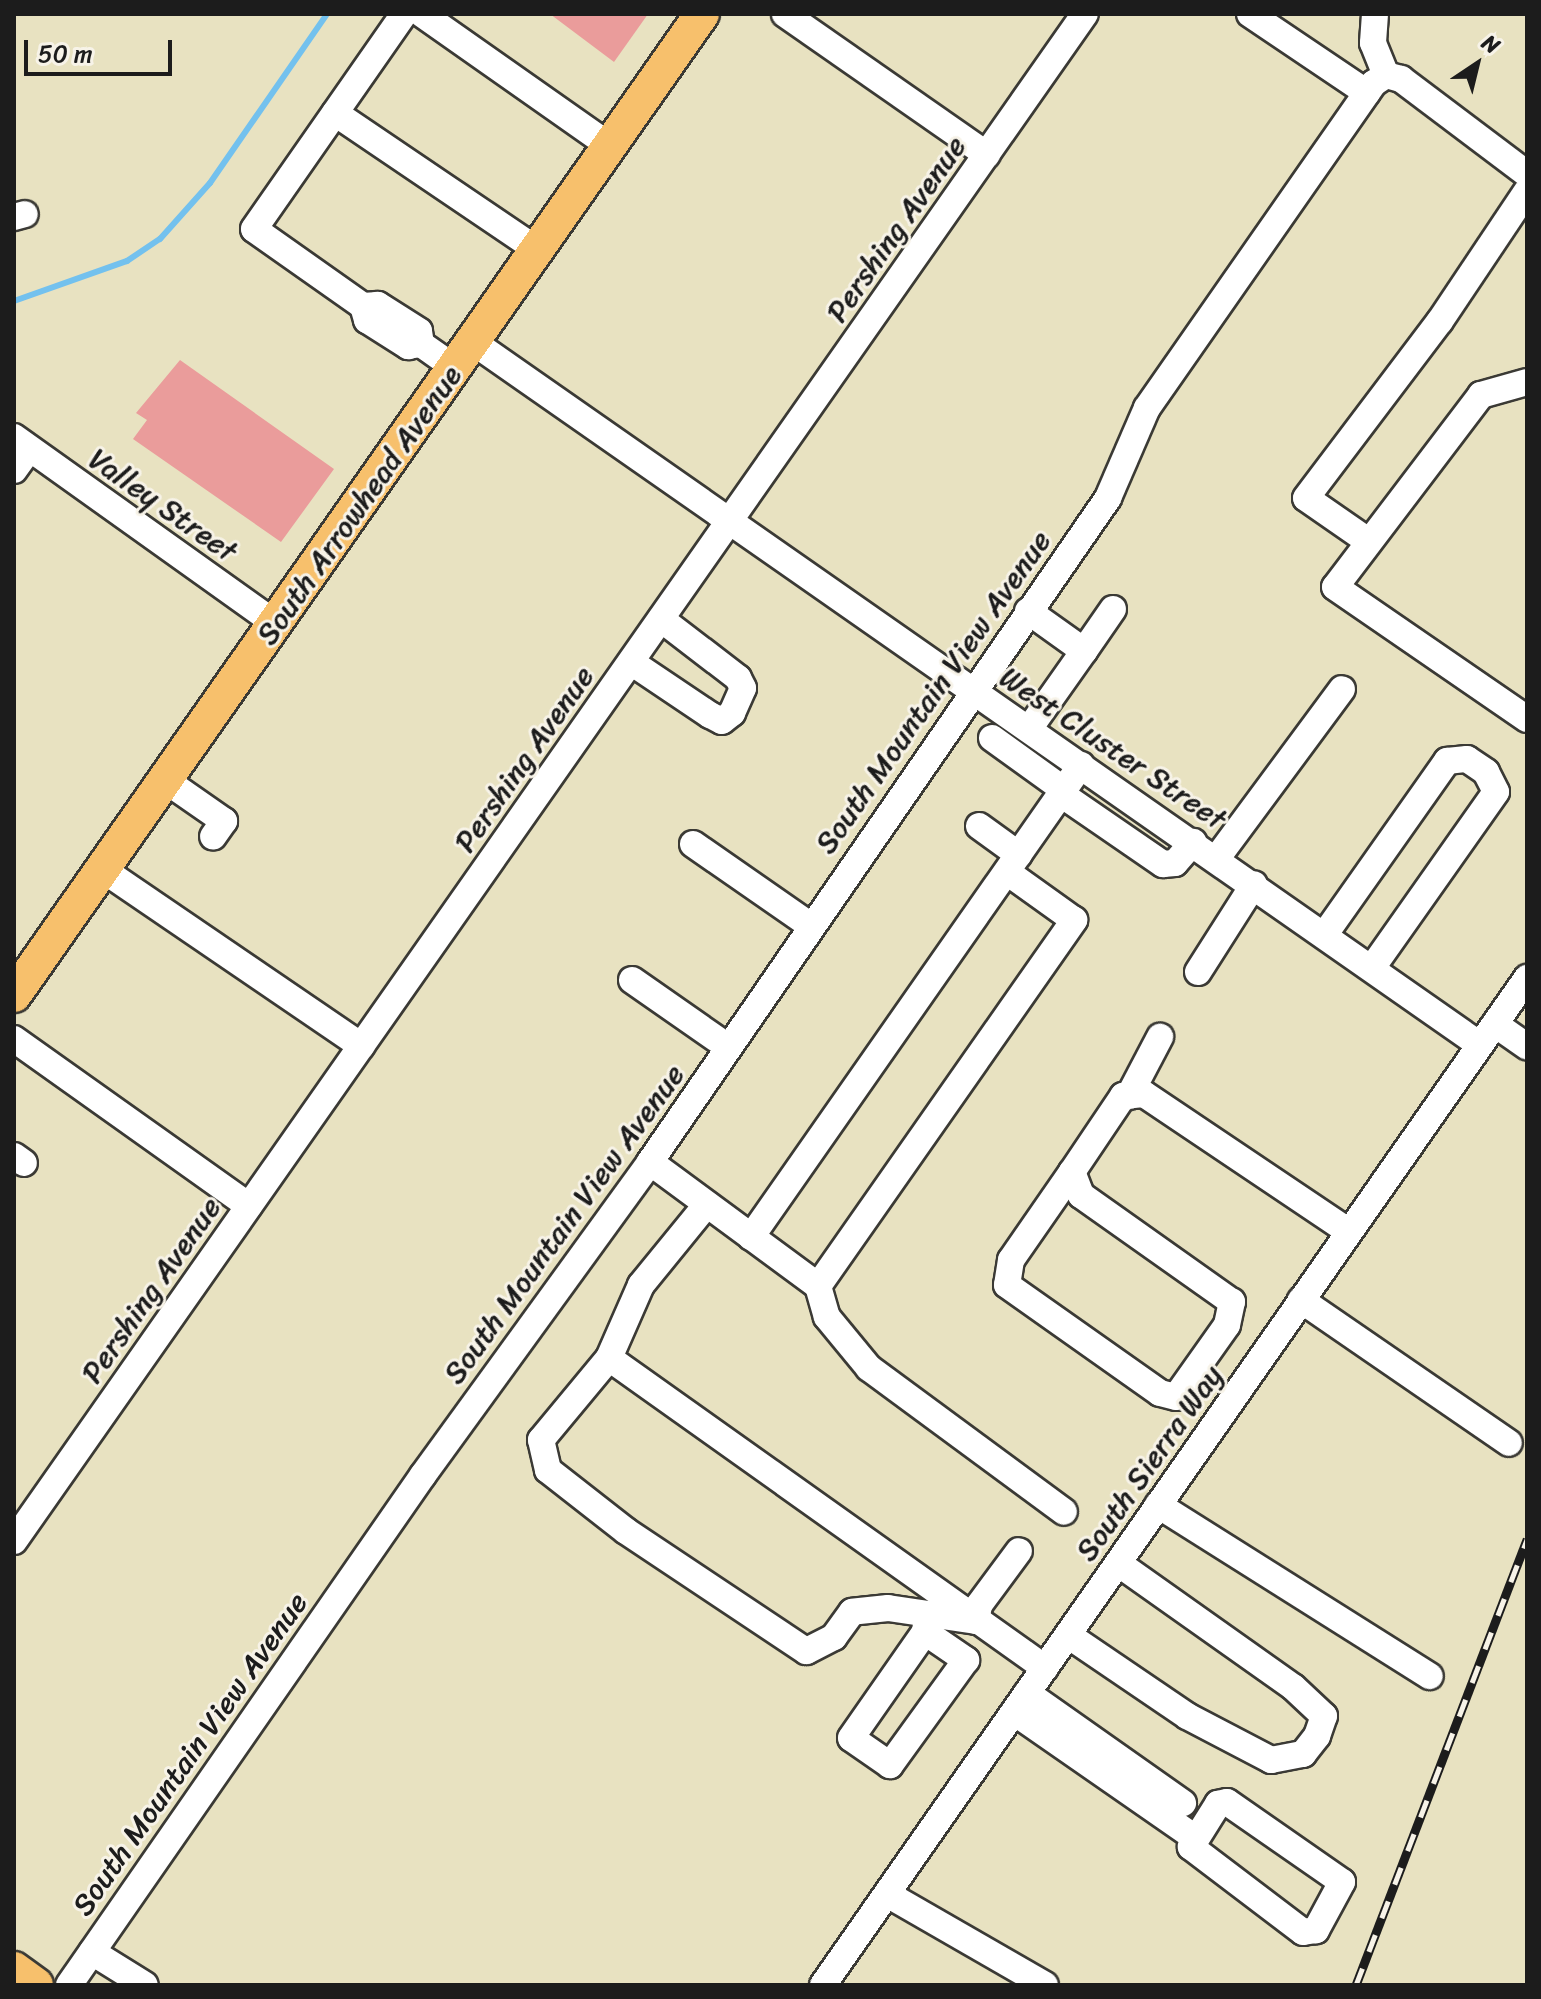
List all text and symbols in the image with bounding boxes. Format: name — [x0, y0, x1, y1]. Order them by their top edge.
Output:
scale bar — [28, 24, 176, 74]
north arrow — [1437, 24, 1517, 104]
text: N — [1474, 24, 1508, 64]
text: 50 m — [38, 33, 93, 75]
street label: Pershing Avenue — [819, 129, 973, 329]
street label: South Arrowhead Avenue — [249, 358, 469, 652]
street label: Valley Street — [82, 440, 244, 570]
street label: South Mountain View Avenue — [808, 524, 1058, 860]
street label: Pershing Avenue — [447, 659, 601, 859]
street label: West Cluster Street — [993, 659, 1233, 837]
street label: South Mountain View Avenue — [436, 1058, 692, 1390]
street label: Pershing Avenue — [74, 1190, 228, 1390]
street label: South Sierra Way — [1068, 1358, 1230, 1568]
street label: South Mountain View Avenue — [65, 1586, 315, 1922]

